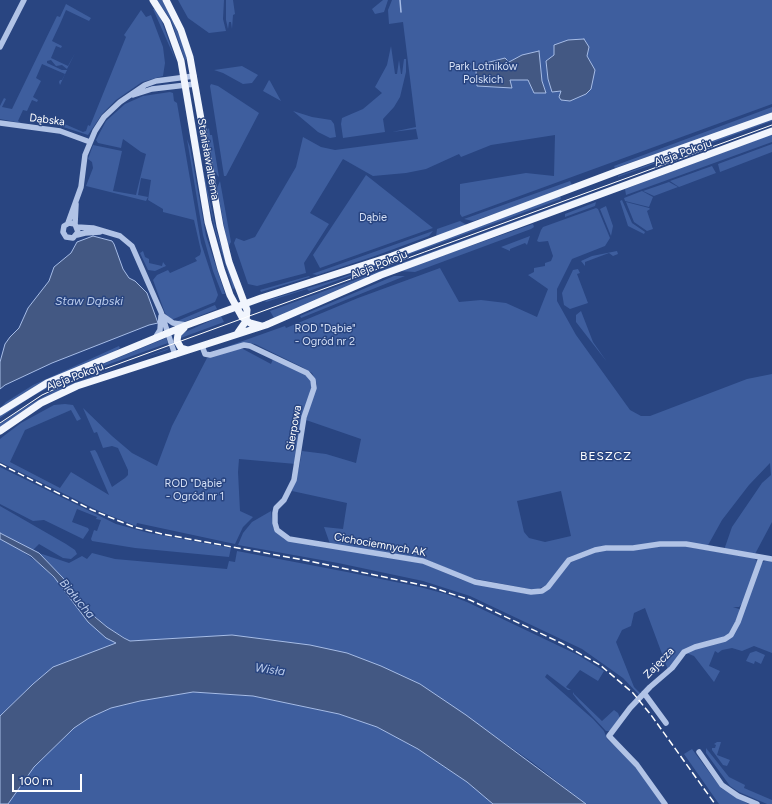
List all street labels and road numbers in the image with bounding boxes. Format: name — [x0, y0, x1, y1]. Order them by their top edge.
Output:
street label: Dąbska — [29, 111, 65, 129]
street label: Stanisława Lema — [194, 117, 222, 201]
street label: Aleja Pokoju — [652, 136, 714, 170]
street label: Aleja Pokoju — [348, 248, 410, 282]
street label: Aleja Pokoju — [44, 360, 106, 394]
street label: Sierpowa — [284, 404, 304, 452]
street label: Cichociemnych AK — [333, 530, 427, 560]
street label: Zajęcza — [641, 645, 677, 681]

